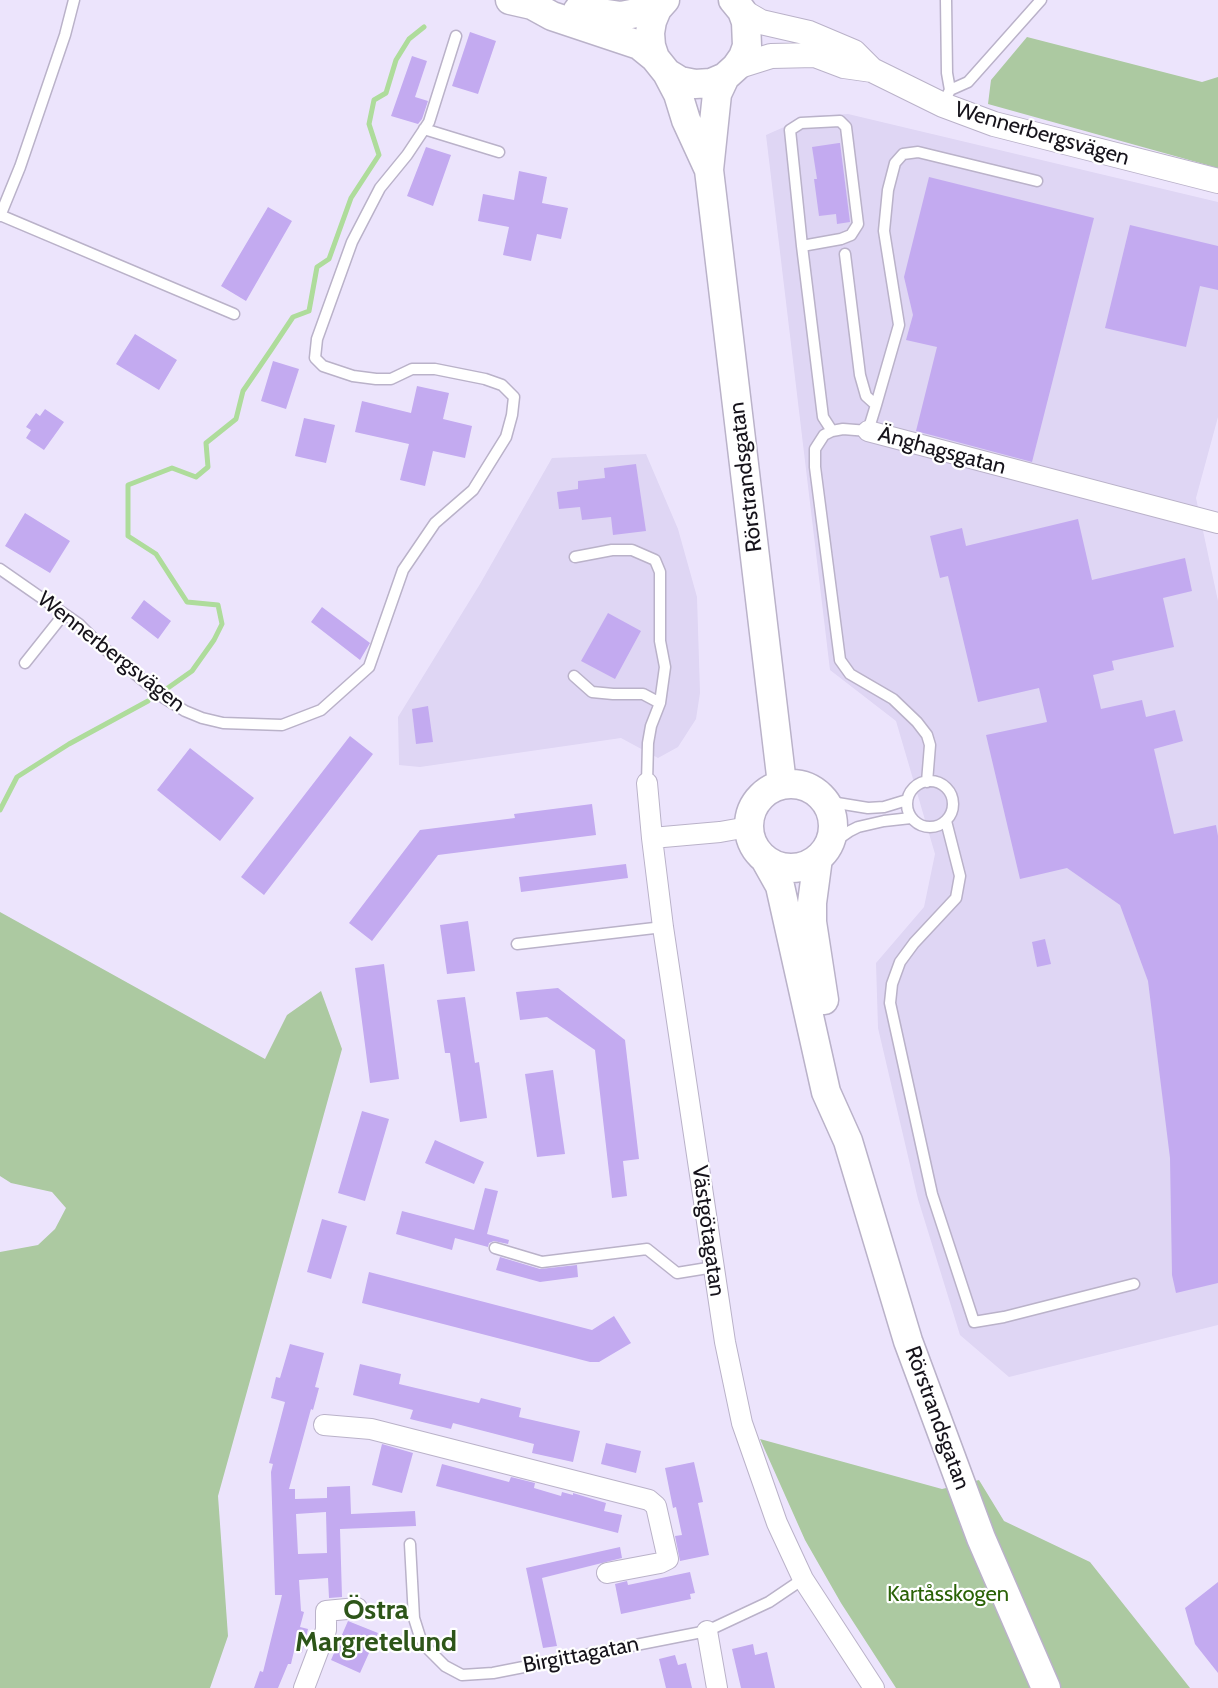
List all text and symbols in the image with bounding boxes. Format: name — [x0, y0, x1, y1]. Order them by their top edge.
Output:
street label: Wennerbergsvägen — [952, 96, 1132, 172]
street label: Rörstrandsgatan — [724, 400, 768, 554]
street label: Änghagsgatan — [875, 421, 1009, 481]
street label: Wennerbergsvägen — [32, 586, 190, 718]
street label: Västgötagatan — [686, 1164, 730, 1298]
street label: Rörstrandsgatan — [899, 1343, 975, 1493]
park label: Kartåsskogen — [887, 1582, 1009, 1608]
district label: Östra Margretelund — [295, 1594, 457, 1660]
street label: Birgittagatan — [521, 1631, 641, 1679]

